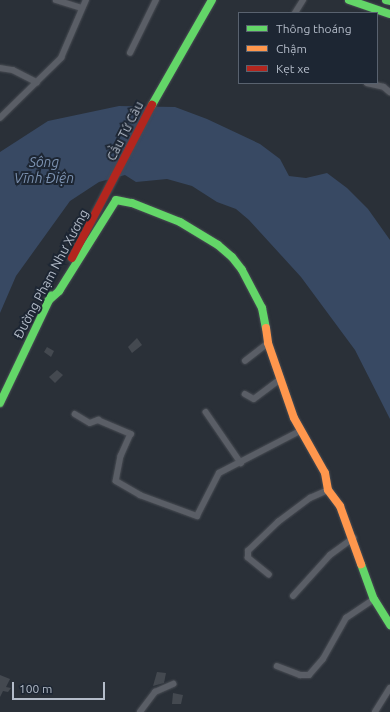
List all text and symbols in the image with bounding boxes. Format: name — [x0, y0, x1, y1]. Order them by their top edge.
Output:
legend — [238, 12, 378, 84]
text: Thông thoáng — [276, 22, 352, 35]
text: Chậm — [276, 42, 307, 55]
text: Kẹt xe — [276, 62, 310, 75]
street label: Cầu Tứ Câu — [103, 99, 147, 163]
water label: Sông Vĩnh Điện — [14, 154, 74, 186]
street label: Đường Phạm Như Xương — [10, 207, 92, 341]
scale bar — [14, 674, 107, 700]
text: 100 m — [19, 682, 52, 695]

